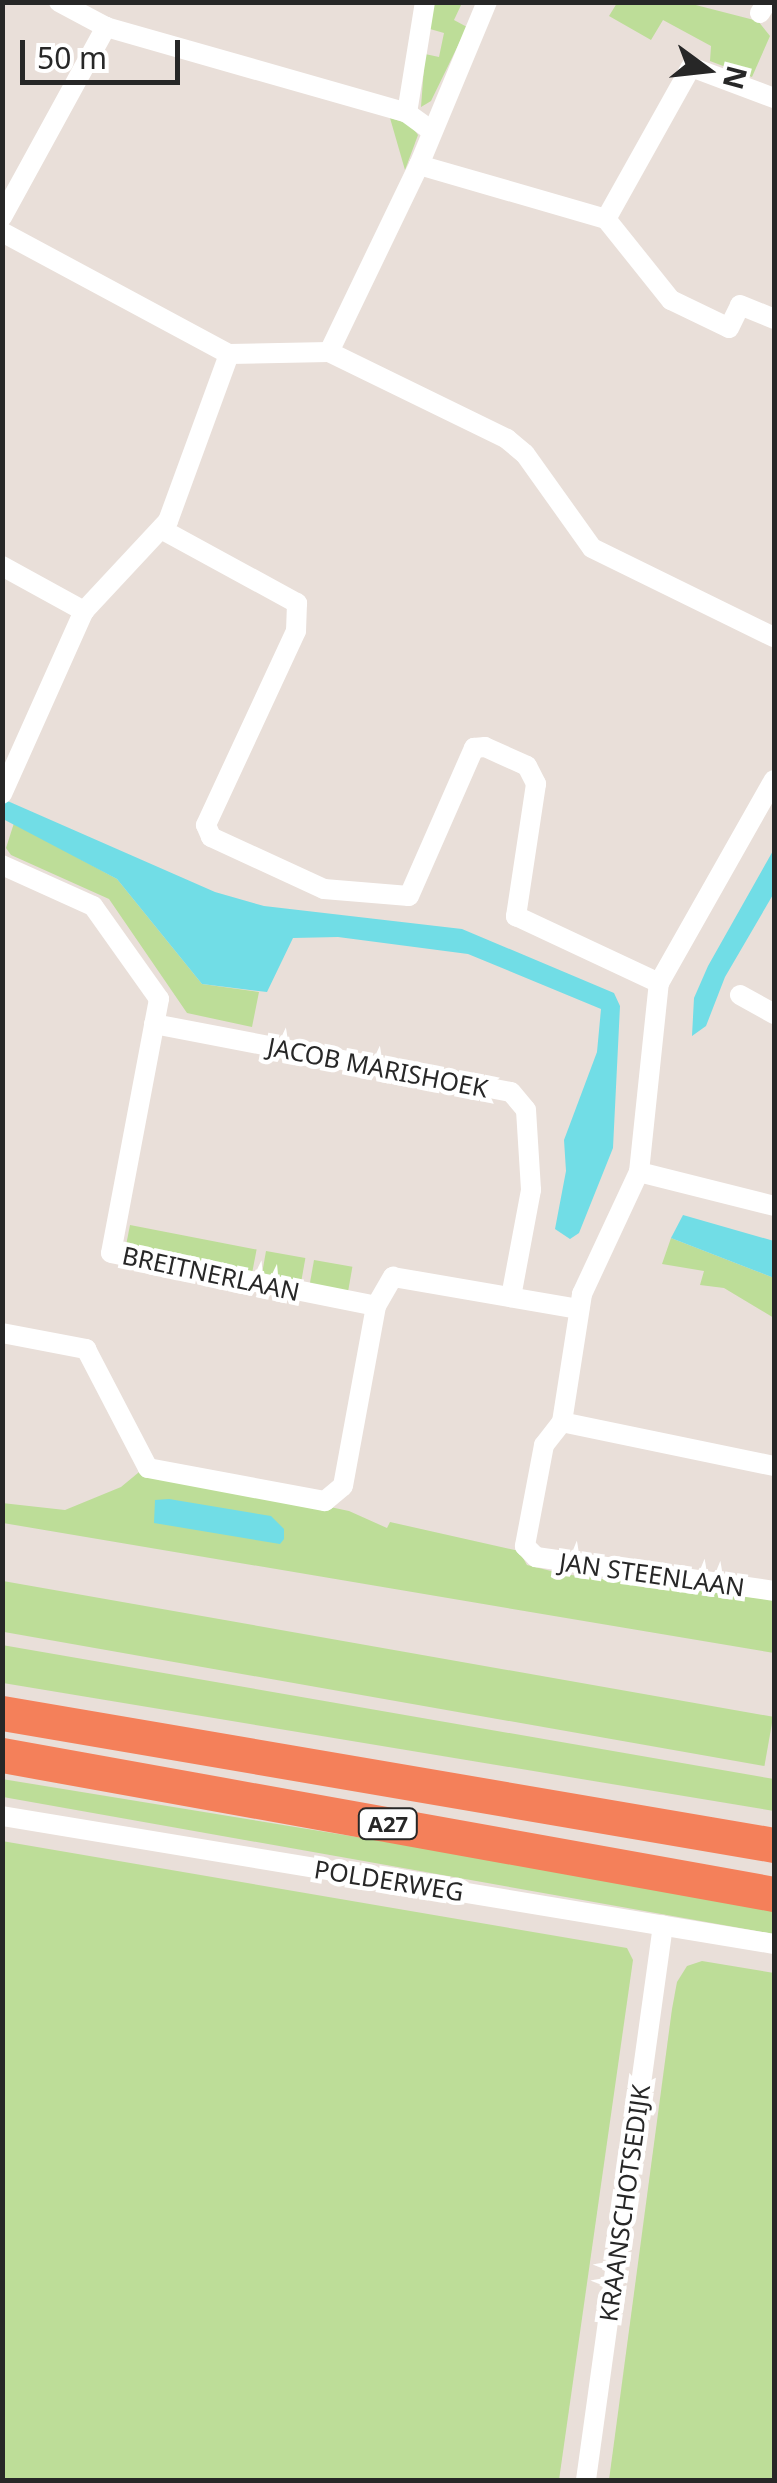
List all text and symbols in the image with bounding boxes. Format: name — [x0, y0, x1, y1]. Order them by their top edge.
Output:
scale bar — [25, 20, 185, 82]
north arrow — [657, 20, 757, 120]
text: 50 m — [37, 37, 107, 78]
text: N — [715, 62, 757, 94]
street label: JACOB MARISHOEK — [265, 1031, 491, 1103]
street label: BREITNERLAAN — [120, 1240, 302, 1306]
street label: JAN STEENLAAN — [557, 1546, 747, 1602]
road number: A27 — [356, 1807, 420, 1841]
street label: POLDERWEG — [312, 1853, 466, 1907]
street label: KRAANSCHOTSEDIJK — [592, 2082, 656, 2324]

